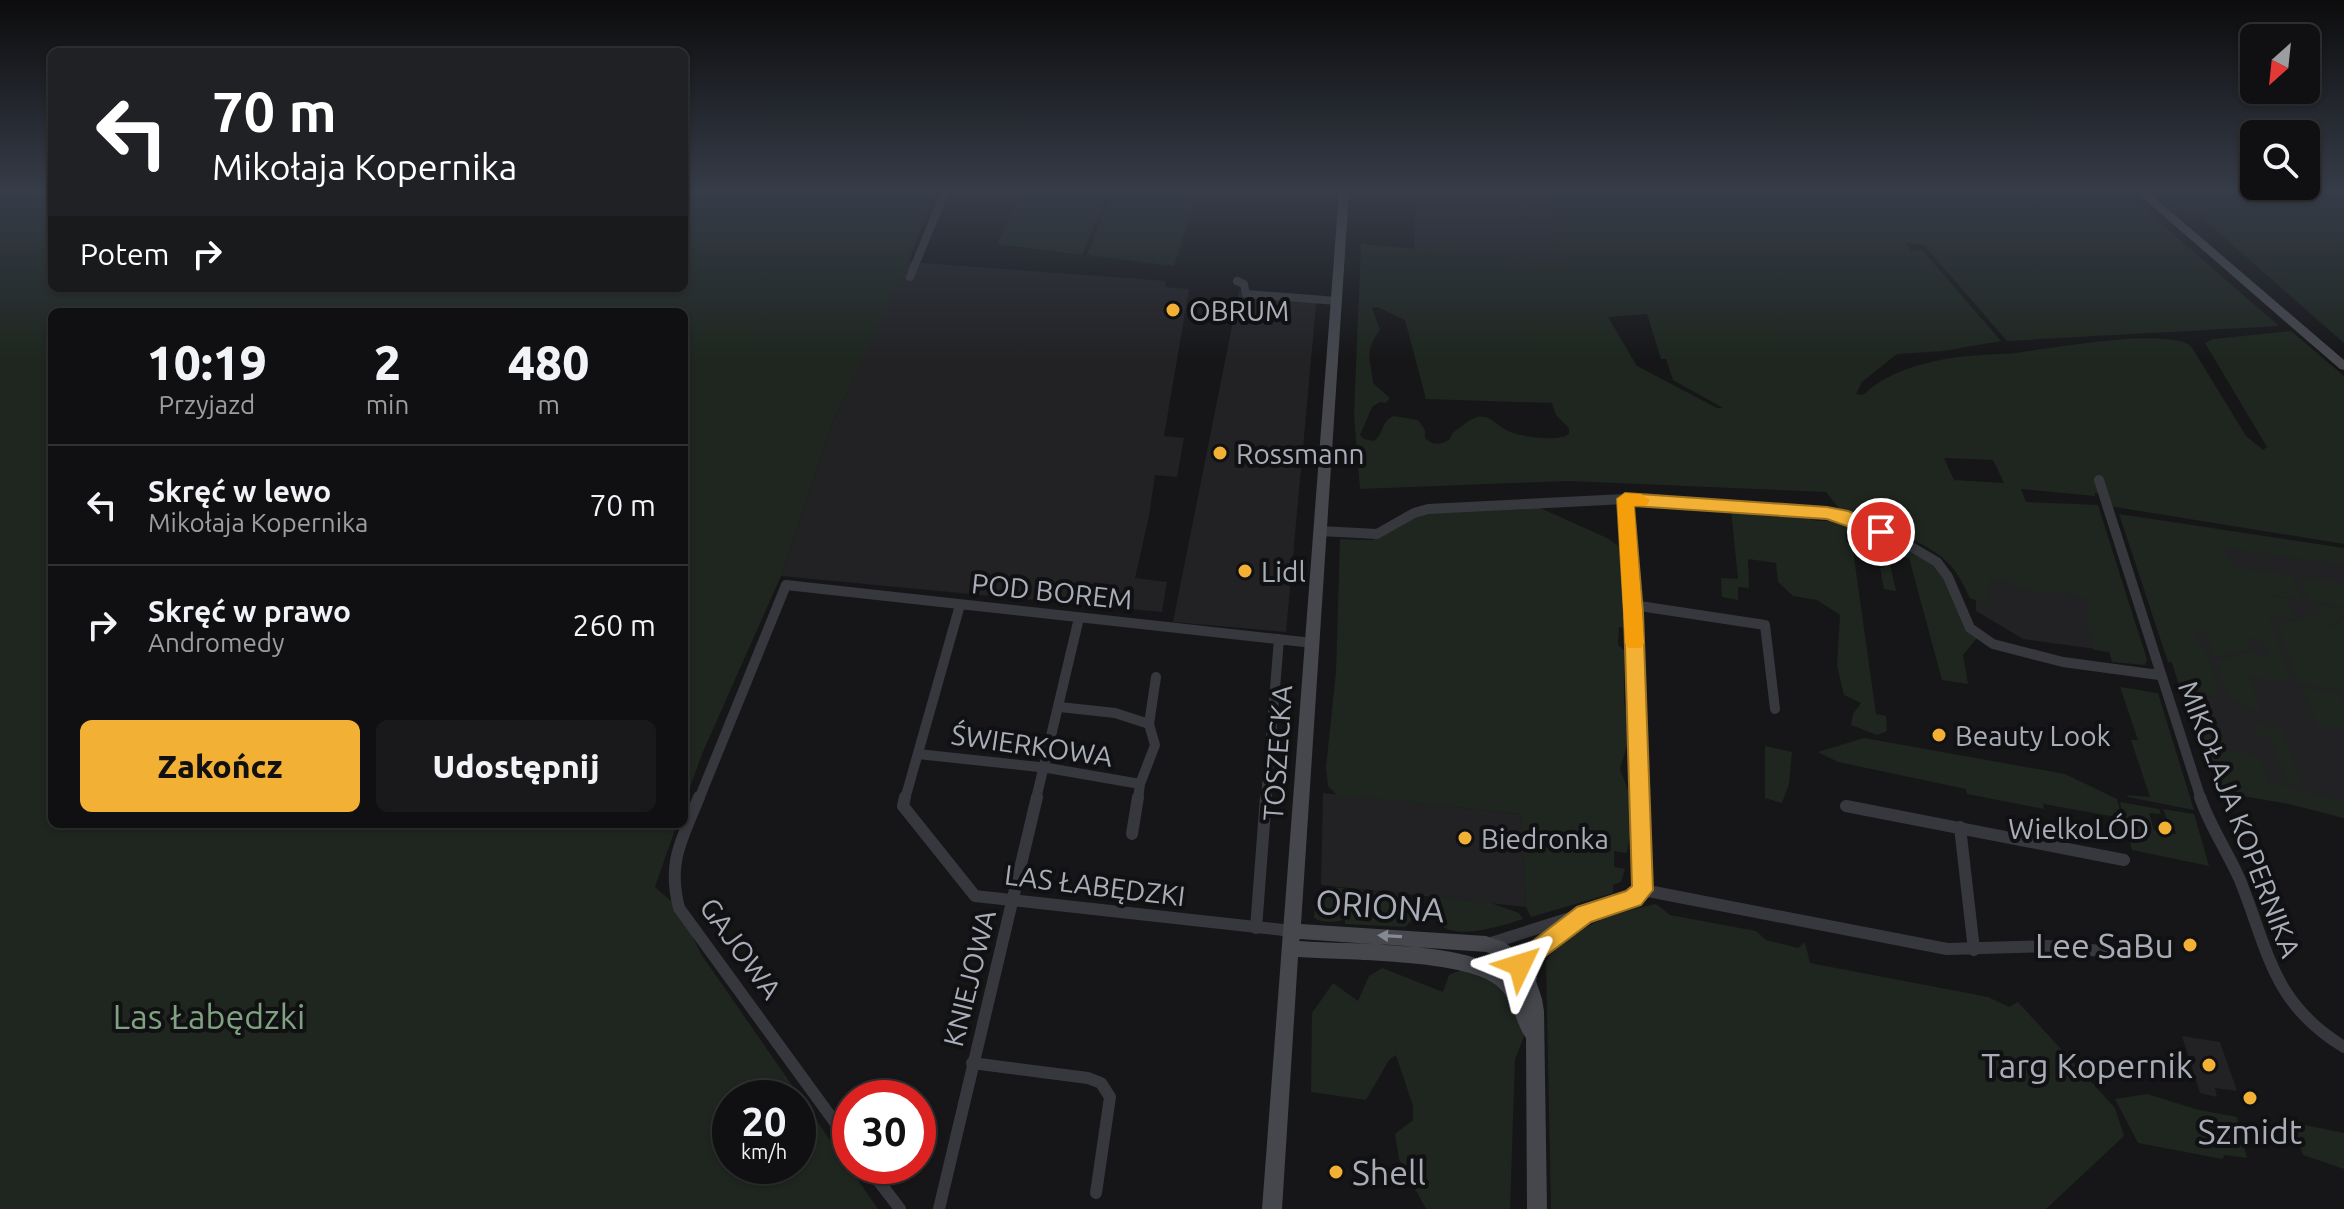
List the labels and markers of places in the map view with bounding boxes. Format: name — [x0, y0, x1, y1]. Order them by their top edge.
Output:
place label: OBRUM — [1189, 295, 1289, 326]
marker: OBRUM — [1164, 301, 1182, 319]
place label: Rossmann — [1236, 438, 1365, 469]
marker: Rossmann — [1211, 444, 1229, 462]
pin — [1847, 498, 1915, 566]
place label: Lidl — [1261, 556, 1306, 587]
marker: Lidl — [1236, 562, 1254, 580]
place label: Beauty Look — [1955, 720, 2111, 751]
marker: Beauty Look — [1930, 726, 1948, 744]
place label: WielkoLÓD — [2008, 812, 2149, 844]
marker: WielkoLÓD — [2156, 819, 2174, 837]
place label: Biedronka — [1481, 823, 1609, 854]
marker: Biedronka — [1456, 829, 1474, 847]
place label: Lee SaBu — [2035, 926, 2174, 964]
marker: Lee SaBu — [2181, 936, 2199, 954]
place label: Targ Kopernik — [1981, 1046, 2193, 1084]
marker: Targ Kopernik — [2200, 1056, 2218, 1074]
marker: Szmidt — [2241, 1089, 2259, 1107]
place label: Szmidt — [2198, 1112, 2302, 1150]
place label: Shell — [1352, 1153, 1426, 1191]
marker: Shell — [1327, 1163, 1345, 1181]

